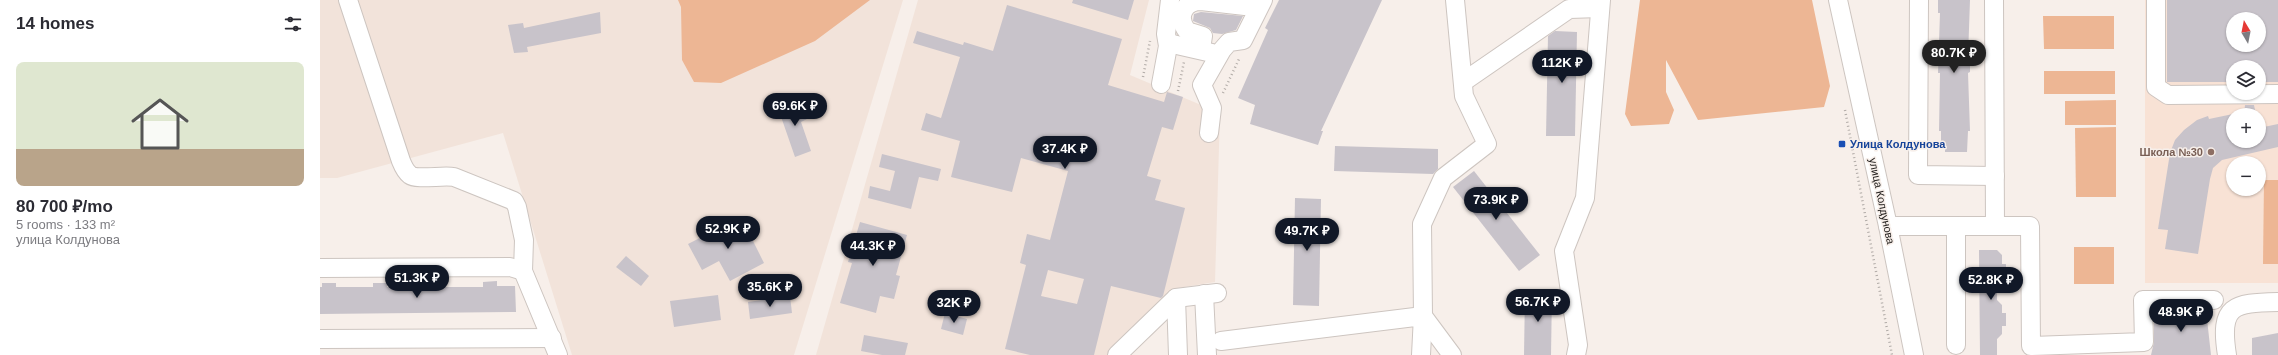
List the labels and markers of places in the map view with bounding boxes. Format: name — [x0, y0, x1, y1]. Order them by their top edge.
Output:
pin: 80.7K ₽ — [1917, 40, 1991, 74]
pin: 112K ₽ — [1529, 50, 1595, 84]
pin: 69.6K ₽ — [758, 93, 832, 127]
pin: 37.4K ₽ — [1028, 136, 1102, 170]
place label: Улица Колдунова — [1850, 138, 1946, 150]
marker: Улица Колдунова — [1837, 139, 1847, 149]
place label: Школа №30 — [2139, 146, 2203, 158]
marker: Школа №30 — [2206, 147, 2216, 157]
pin: 73.9K ₽ — [1459, 187, 1533, 221]
pin: 52.9K ₽ — [691, 216, 765, 250]
pin: 49.7K ₽ — [1270, 218, 1344, 252]
pin: 44.3K ₽ — [836, 233, 910, 267]
pin: 51.3K ₽ — [380, 265, 454, 299]
pin: 52.8K ₽ — [1954, 267, 2028, 301]
pin: 35.6K ₽ — [733, 274, 807, 308]
pin: 56.7K ₽ — [1501, 289, 1575, 323]
pin: 32K ₽ — [926, 290, 982, 324]
pin: 48.9K ₽ — [2144, 299, 2218, 333]

